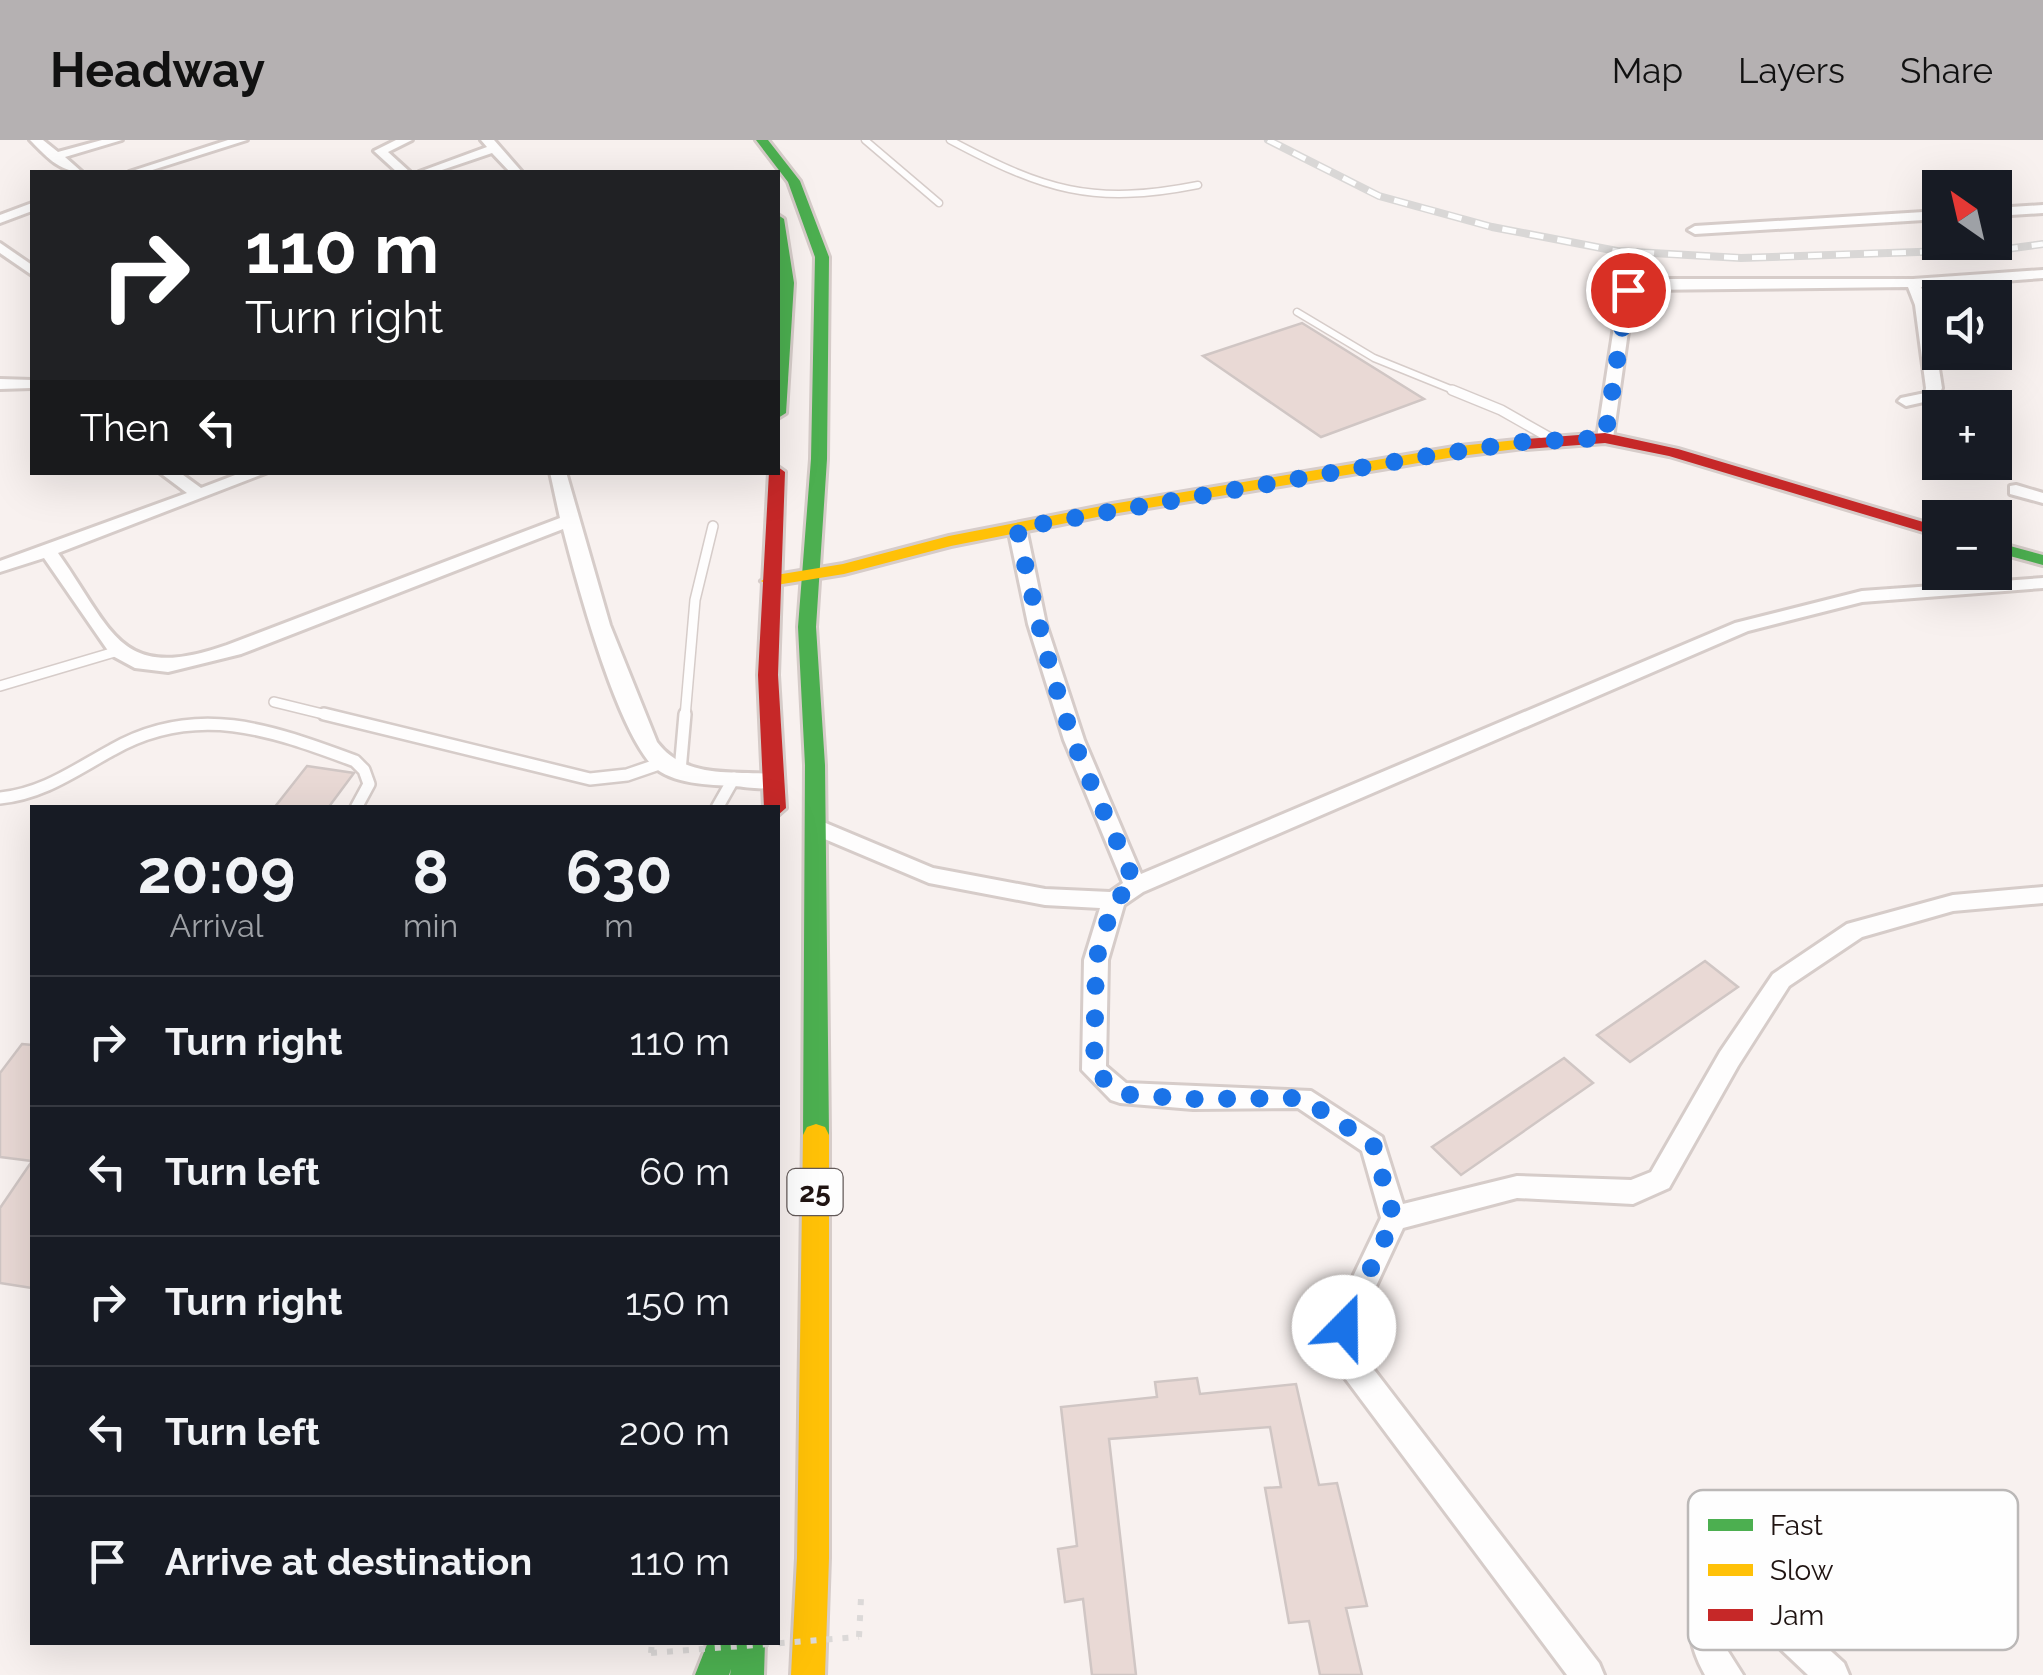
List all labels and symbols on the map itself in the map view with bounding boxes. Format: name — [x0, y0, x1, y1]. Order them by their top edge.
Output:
north arrow — [1922, 170, 2012, 260]
pin — [1586, 248, 1671, 333]
road number: 25 — [788, 1169, 842, 1215]
position arrow — [1292, 1275, 1396, 1379]
legend — [1688, 1490, 2018, 1650]
text: Fast — [1770, 1509, 1823, 1542]
text: Slow — [1770, 1554, 1834, 1587]
text: Jam — [1770, 1599, 1824, 1632]

